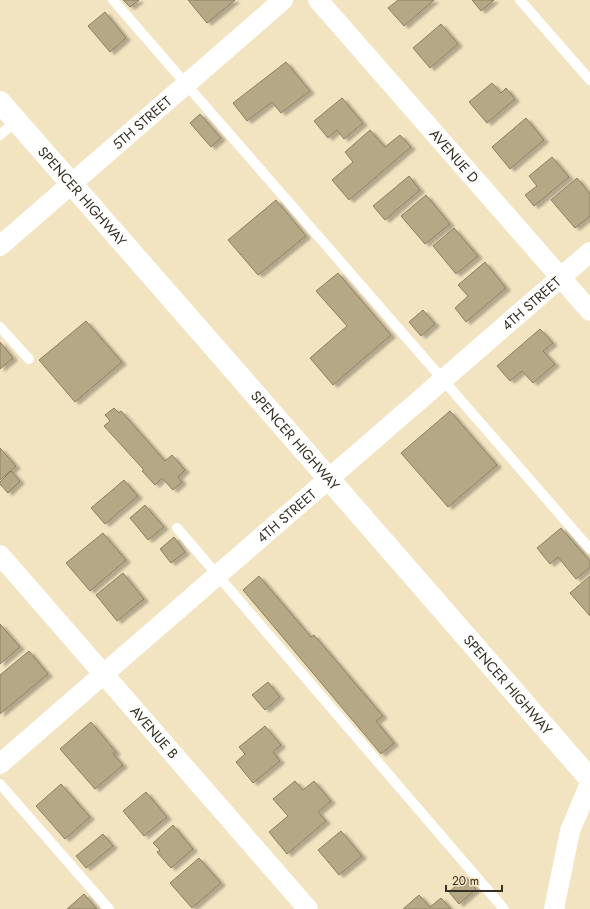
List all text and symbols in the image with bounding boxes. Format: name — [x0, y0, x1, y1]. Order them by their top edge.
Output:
street label: 5TH STREET — [108, 91, 176, 154]
street label: AVENUE D — [425, 124, 483, 187]
street label: SPENCER HIGHWAY — [33, 142, 131, 250]
street label: 4TH STREET — [497, 272, 566, 335]
street label: SPENCER HIGHWAY — [246, 386, 344, 495]
street label: 4TH STREET — [252, 484, 321, 547]
street label: SPENCER HIGHWAY — [459, 631, 557, 739]
street label: AVENUE B — [126, 702, 183, 763]
scale bar — [446, 867, 502, 893]
text: 20 m — [452, 872, 479, 890]

